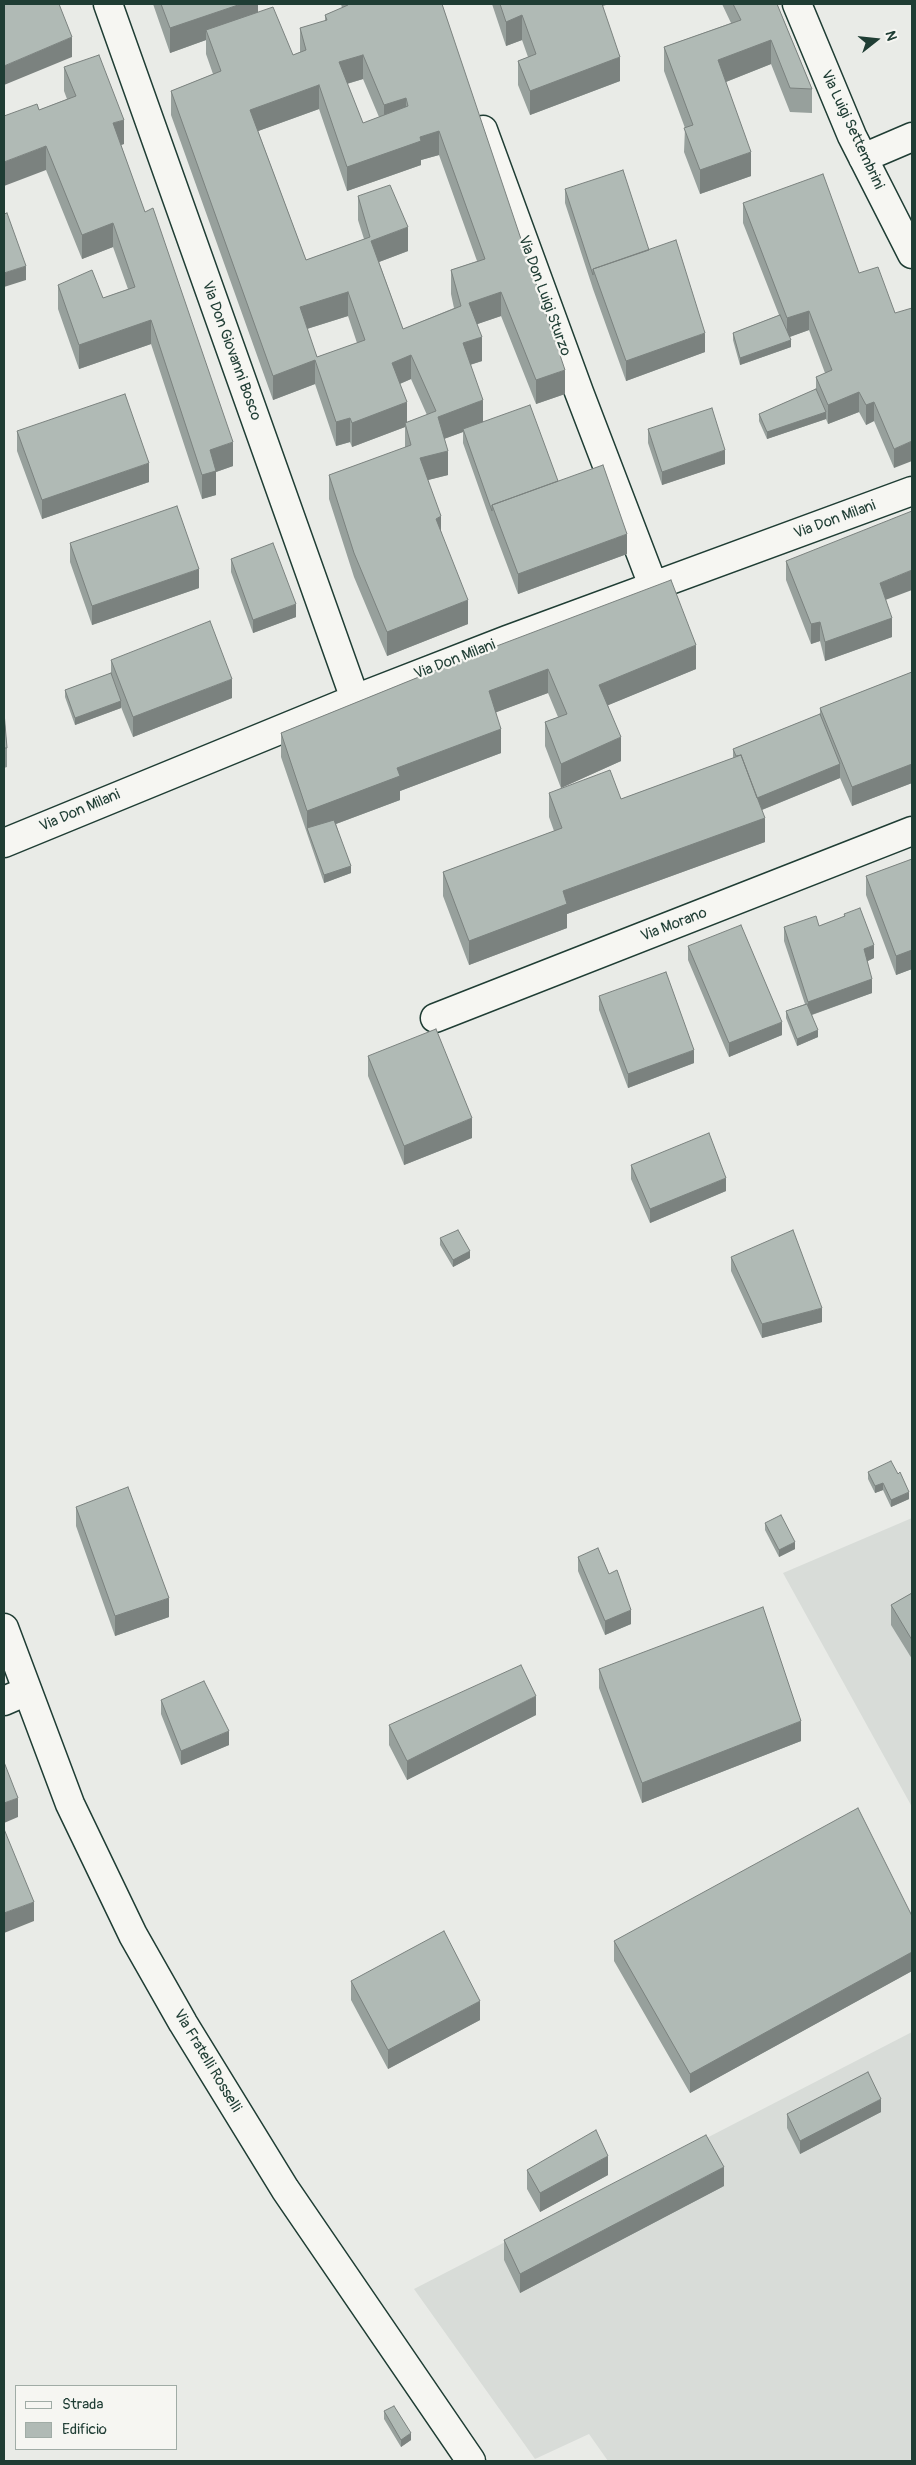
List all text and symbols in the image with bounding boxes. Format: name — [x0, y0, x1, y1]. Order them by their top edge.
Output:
north arrow — [851, 15, 901, 65]
text: N — [881, 29, 900, 43]
street label: Via Luigi Settembrini — [817, 68, 887, 192]
street label: Via Don Luigi Sturzo — [514, 233, 574, 359]
street label: Via Don Giovanni Bosco — [197, 279, 265, 423]
street label: Via Don Milani — [792, 497, 878, 543]
street label: Via Don Milani — [412, 636, 498, 684]
street label: Via Don Milani — [37, 786, 123, 836]
street label: Via Morano — [638, 904, 710, 946]
street label: Via Fratelli Rosselli — [169, 2006, 245, 2116]
legend — [15, 2385, 178, 2450]
text: Strada — [62, 2395, 103, 2414]
text: Edificio — [62, 2420, 107, 2439]

